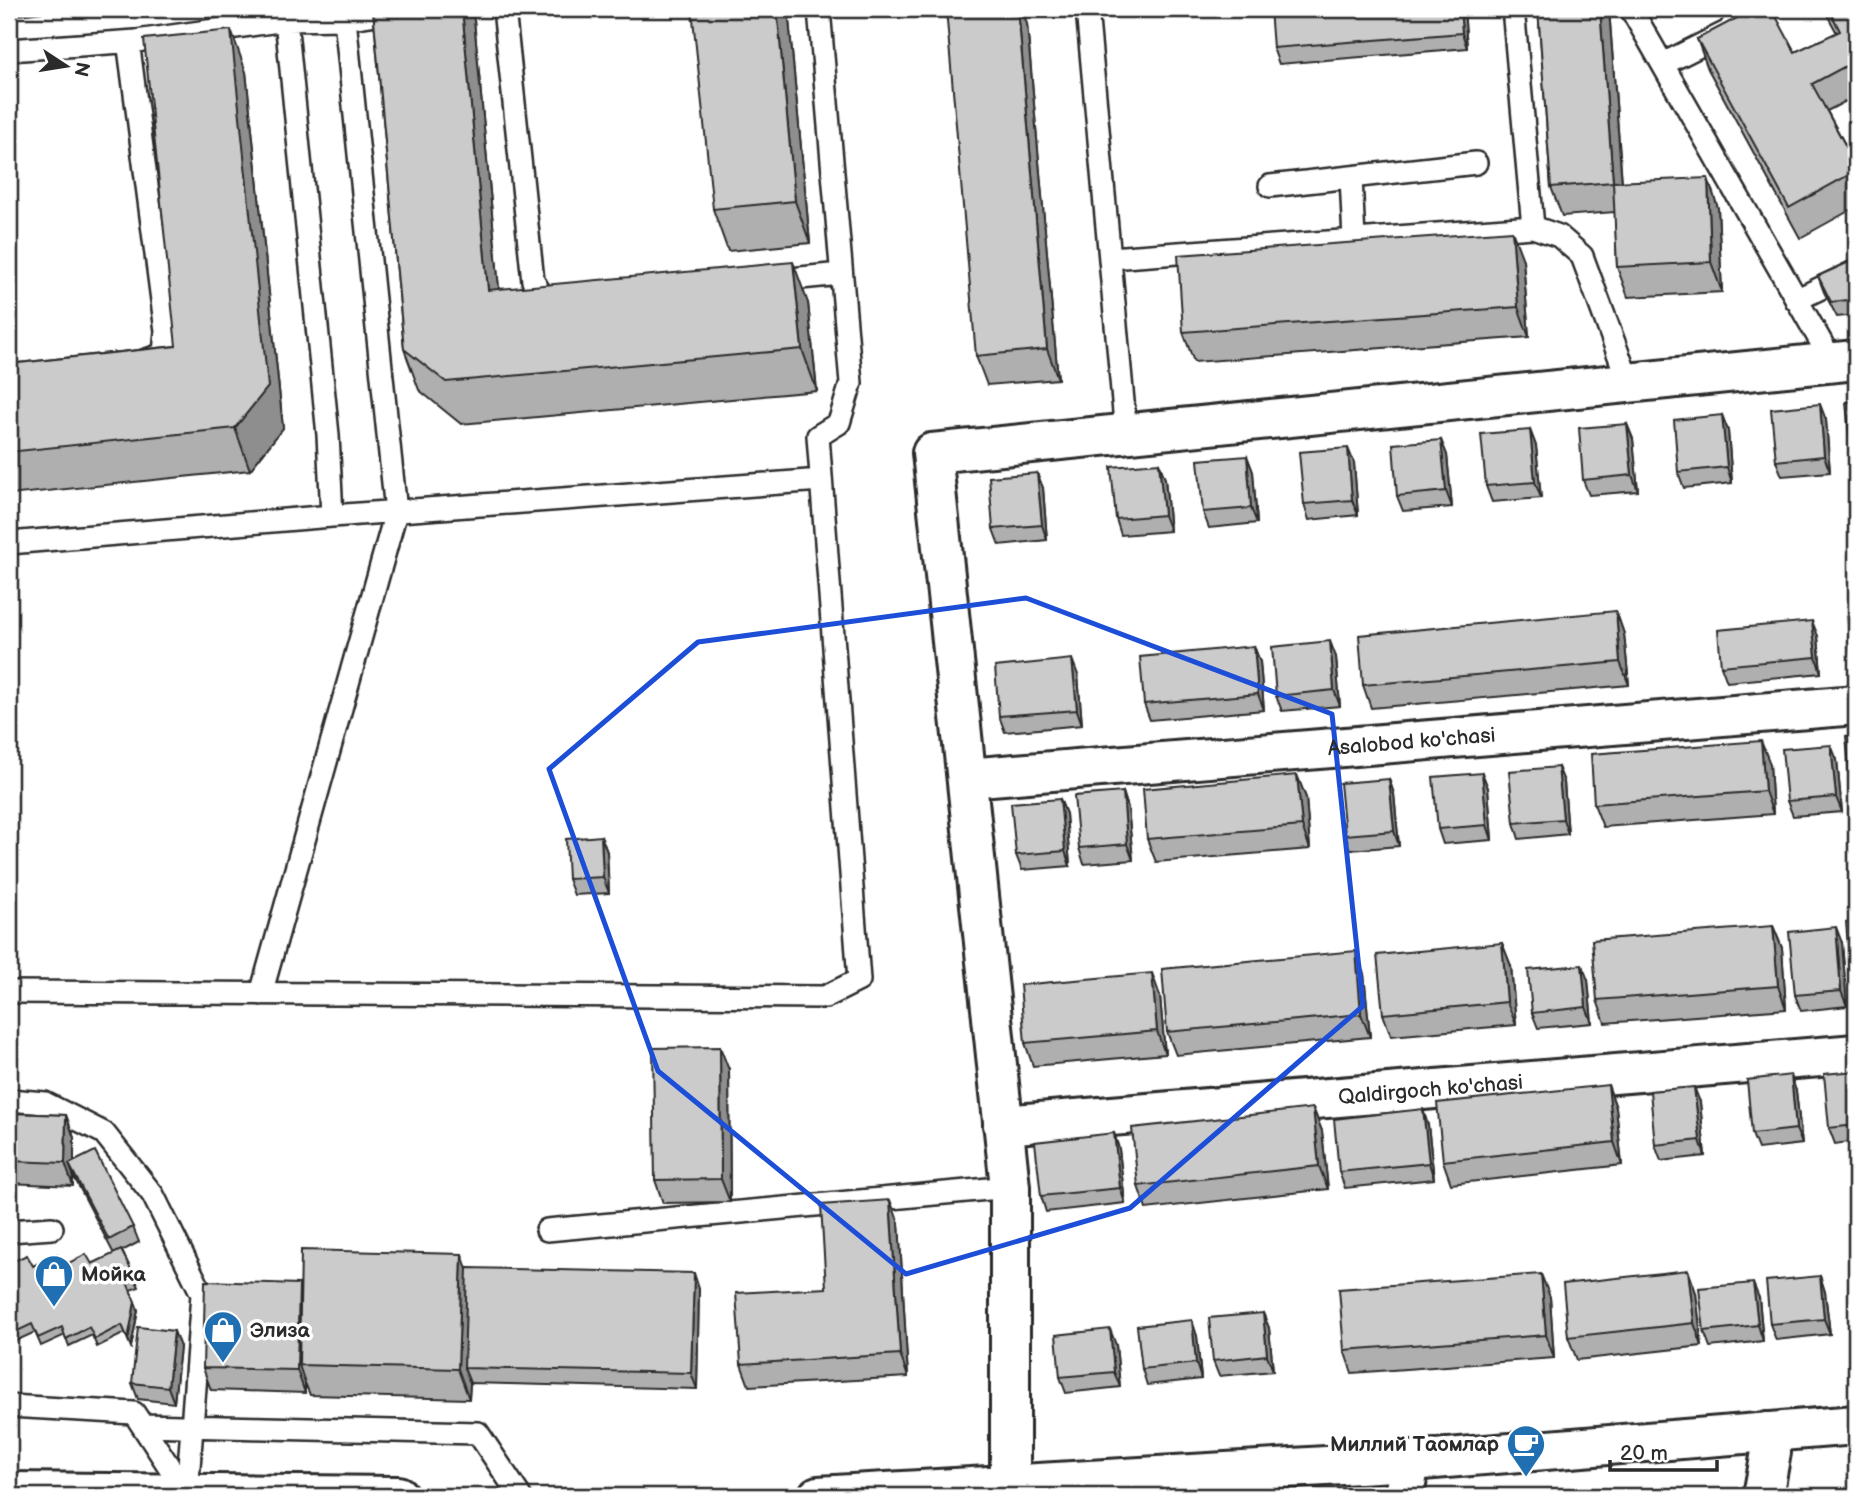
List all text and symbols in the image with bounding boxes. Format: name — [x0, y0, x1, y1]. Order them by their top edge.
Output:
north arrow — [32, 32, 102, 102]
text: N — [68, 60, 94, 79]
street label: Asalobod ko'chasi — [1327, 723, 1496, 761]
street label: Qaldirgoch ko'chasi — [1337, 1070, 1524, 1110]
shop icon: Мойка — [33, 1253, 75, 1308]
place label: Мойка — [81, 1262, 146, 1287]
shop icon: Элиза — [202, 1309, 244, 1364]
place label: Элиза — [250, 1318, 311, 1343]
cafe icon: Миллий Таомлар — [1505, 1423, 1547, 1478]
scale bar — [1610, 1428, 1716, 1472]
place label: Миллий Таомлар — [1330, 1432, 1500, 1457]
text: 20 m — [1620, 1441, 1668, 1466]

